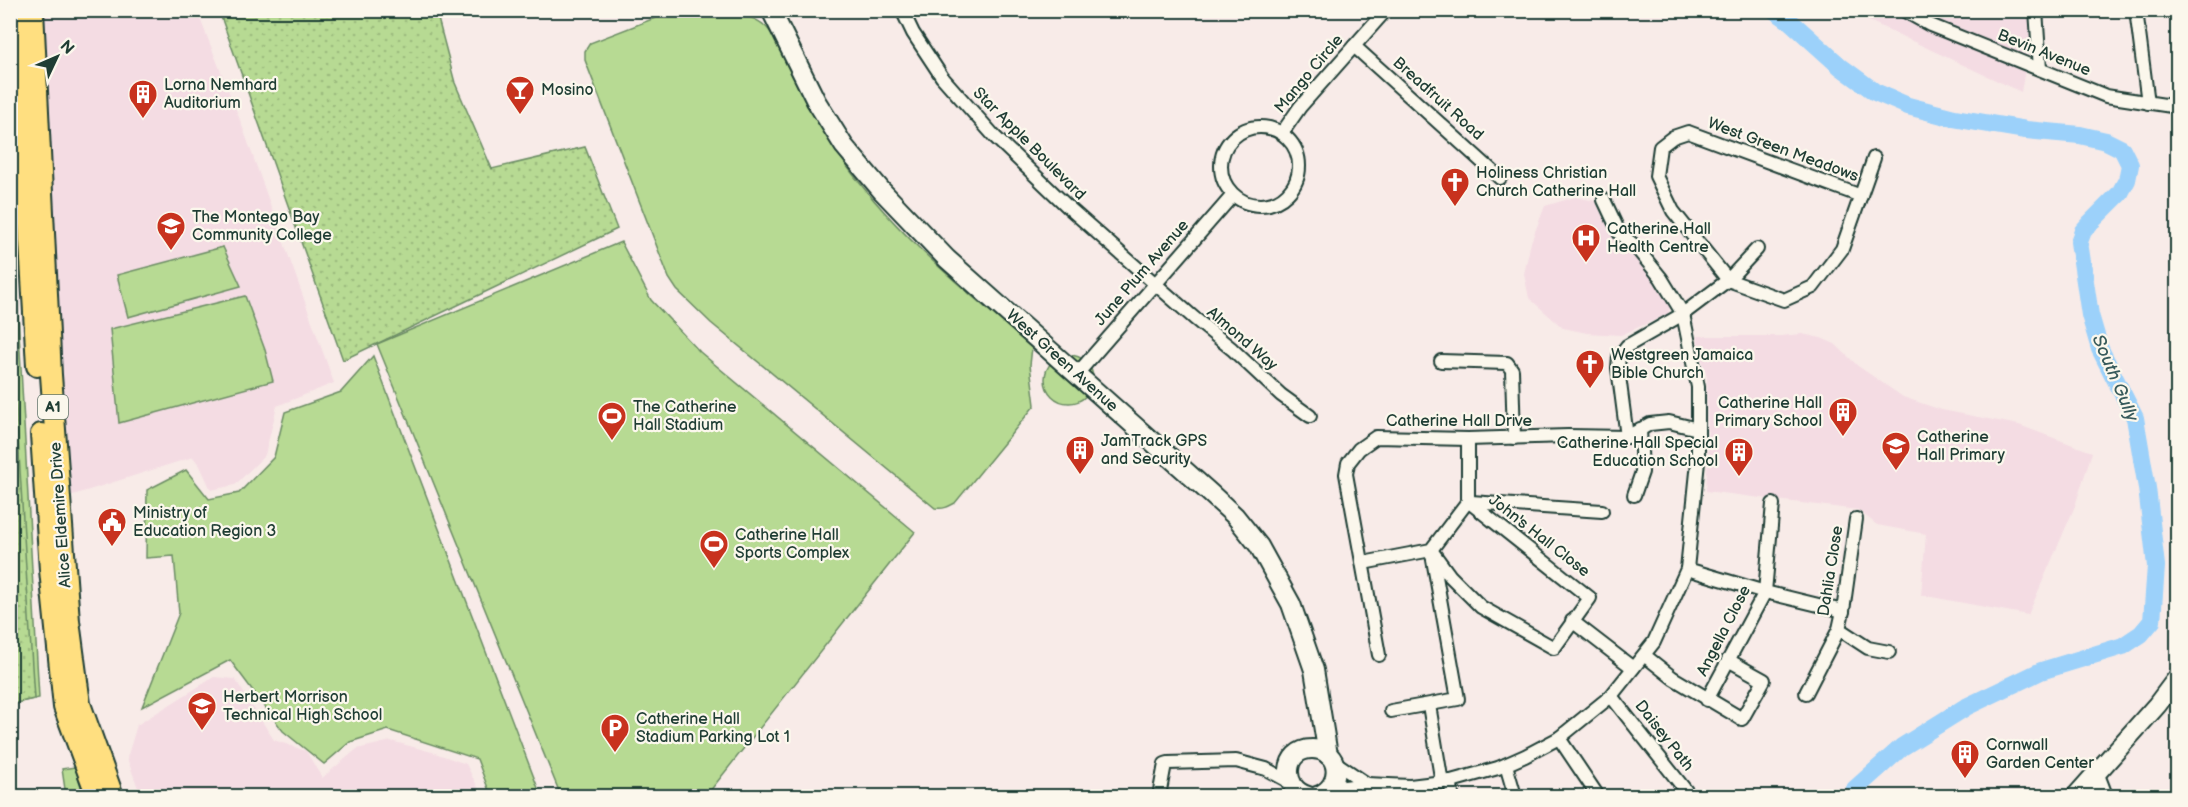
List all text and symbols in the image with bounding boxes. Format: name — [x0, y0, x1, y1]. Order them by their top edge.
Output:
street label: Bevin Avenue — [1995, 26, 2094, 81]
north arrow — [27, 27, 87, 87]
street label: Mango Circle — [1271, 31, 1348, 117]
text: N — [56, 37, 78, 59]
street label: Breadfruit Road — [1389, 53, 1487, 145]
bar icon: Mosino — [504, 74, 536, 116]
place label: Lorna Nemhard Auditorium — [164, 76, 277, 113]
building icon: Lorna Nemhard Auditorium — [127, 78, 159, 120]
place label: Mosino — [541, 81, 594, 100]
street label: Star Apple Boulevard — [969, 84, 1089, 204]
street label: West Green Meadows — [1705, 114, 1861, 186]
place label: Holiness Christian Church Catherine Hall — [1476, 164, 1636, 201]
church icon: Holiness Christian Church Catherine Hall — [1439, 166, 1471, 208]
place label: The Montego Bay Community College — [192, 208, 332, 245]
school or university icon: The Montego Bay Community College — [155, 210, 187, 252]
street label: June Plum Avenue — [1091, 216, 1193, 330]
place label: Catherine Hall Health Centre — [1607, 220, 1711, 257]
hospital icon: Catherine Hall Health Centre — [1570, 222, 1602, 264]
street label: Almond Way — [1203, 303, 1282, 375]
street label: West Green Avenue — [1002, 306, 1122, 417]
water label: South Gully — [2087, 332, 2143, 425]
place label: Westgreen Jamaica Bible Church — [1611, 346, 1753, 383]
church icon: Westgreen Jamaica Bible Church — [1574, 348, 1606, 390]
place label: Catherine Hall Primary School — [1715, 394, 1822, 431]
road number: A1 — [38, 395, 68, 419]
building icon: Catherine Hall Primary School — [1827, 396, 1859, 438]
place label: The Catherine Hall Stadium — [633, 398, 737, 435]
sports icon: The Catherine Hall Stadium — [596, 400, 628, 442]
street label: Catherine Hall Drive — [1386, 412, 1532, 431]
place label: Catherine Hall Primary — [1917, 428, 2006, 465]
school or university icon: Catherine Hall Primary — [1880, 430, 1912, 472]
place label: JamTrack GPS and Security — [1101, 432, 1207, 469]
building icon: JamTrack GPS and Security — [1064, 434, 1096, 476]
place label: Catherine Hall Special Education School — [1557, 434, 1718, 471]
building icon: Catherine Hall Special Education School — [1723, 436, 1755, 478]
street label: Alice Eldemire Drive — [46, 441, 76, 588]
street label: John's Hall Close — [1485, 491, 1594, 582]
place label: Ministry of Education Region 3 — [133, 504, 277, 541]
public building icon: Ministry of Education Region 3 — [96, 506, 128, 548]
street label: Dahlia Close — [1814, 524, 1848, 618]
place label: Catherine Hall Sports Complex — [735, 526, 850, 563]
sports icon: Catherine Hall Sports Complex — [698, 528, 730, 570]
street label: Angella Close — [1693, 582, 1755, 680]
place label: Herbert Morrison Technical High School — [223, 688, 382, 725]
school or university icon: Herbert Morrison Technical High School — [186, 690, 218, 732]
street label: Daisey Path — [1631, 697, 1698, 775]
place label: Catherine Hall Stadium Parking Lot 1 — [636, 710, 790, 747]
parking icon: Catherine Hall Stadium Parking Lot 1 — [599, 712, 631, 754]
place label: Cornwall Garden Center — [1986, 736, 2094, 773]
building icon: Cornwall Garden Center — [1949, 738, 1981, 780]

